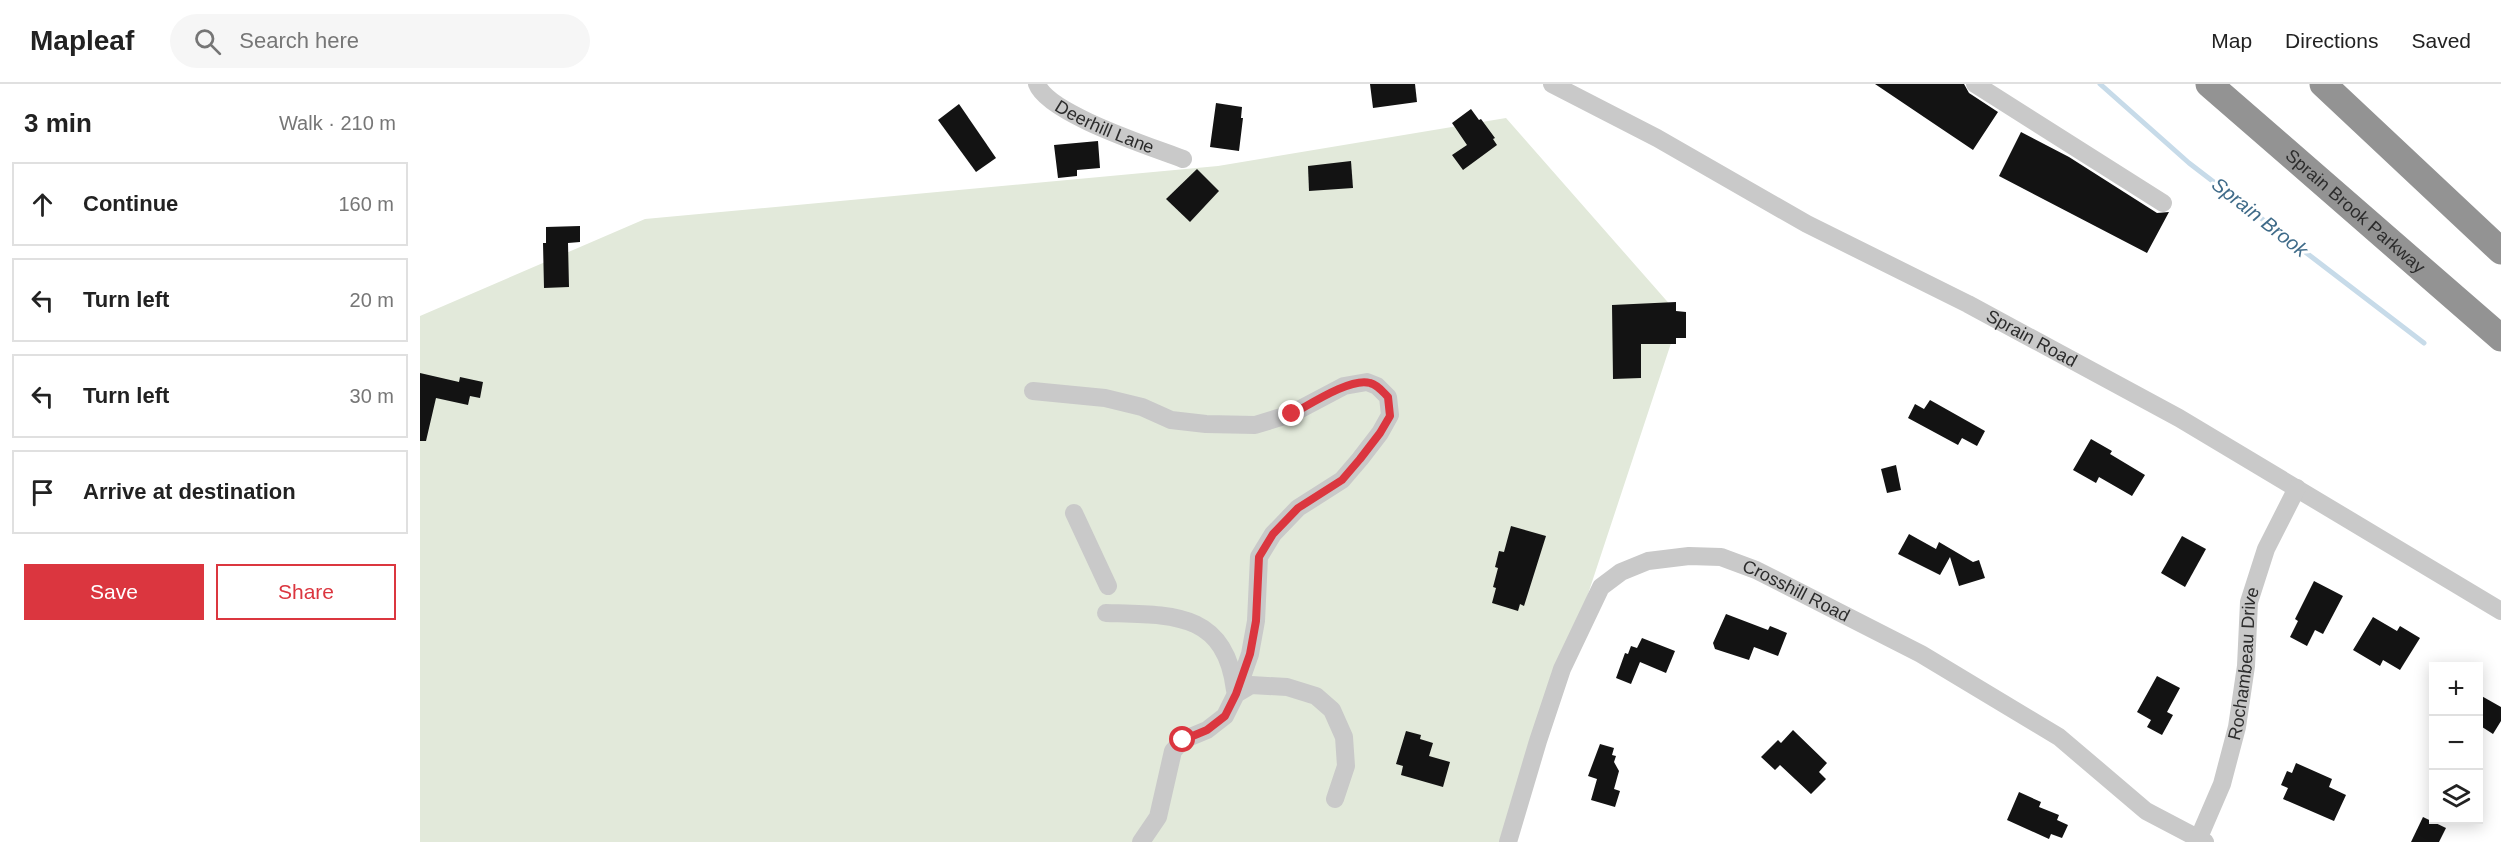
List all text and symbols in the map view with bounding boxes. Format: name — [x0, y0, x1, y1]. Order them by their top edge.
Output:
search box — [170, 14, 590, 68]
text: Mapleaf — [30, 25, 134, 56]
icon: search — [191, 25, 224, 58]
text: Search here — [239, 28, 359, 53]
text: Map — [2211, 29, 2252, 52]
text: Directions — [2285, 29, 2378, 52]
text: Saved — [2411, 29, 2471, 52]
street label: Deerhill Lane — [1051, 96, 1157, 158]
text: 3 min — [24, 108, 92, 138]
text: Walk · 210 m — [279, 112, 396, 134]
street label: Sprain Brook Parkway — [2282, 145, 2429, 277]
water label: Sprain Brook — [2208, 173, 2313, 262]
icon: ahead — [26, 188, 59, 221]
text: Continue — [83, 191, 178, 216]
text: 160 m — [338, 193, 394, 215]
icon: left — [26, 284, 59, 317]
text: Turn left — [83, 287, 169, 312]
text: 20 m — [350, 289, 394, 311]
street label: Sprain Road — [1983, 306, 2080, 371]
icon: left — [26, 380, 59, 413]
text: Turn left — [83, 383, 169, 408]
text: 30 m — [350, 385, 394, 407]
route end — [1278, 400, 1304, 426]
icon: arrive — [26, 476, 59, 509]
text: Arrive at destination — [83, 479, 296, 504]
street label: Crosshill Road — [1740, 556, 1853, 626]
button: Save — [24, 564, 204, 620]
button: Share — [216, 564, 396, 620]
street label: Rochambeau Drive — [2224, 584, 2263, 742]
map controls — [2429, 662, 2483, 824]
button: + — [2429, 662, 2483, 716]
button: − — [2429, 716, 2483, 770]
route start — [1169, 726, 1195, 752]
button: layers — [2429, 770, 2483, 824]

